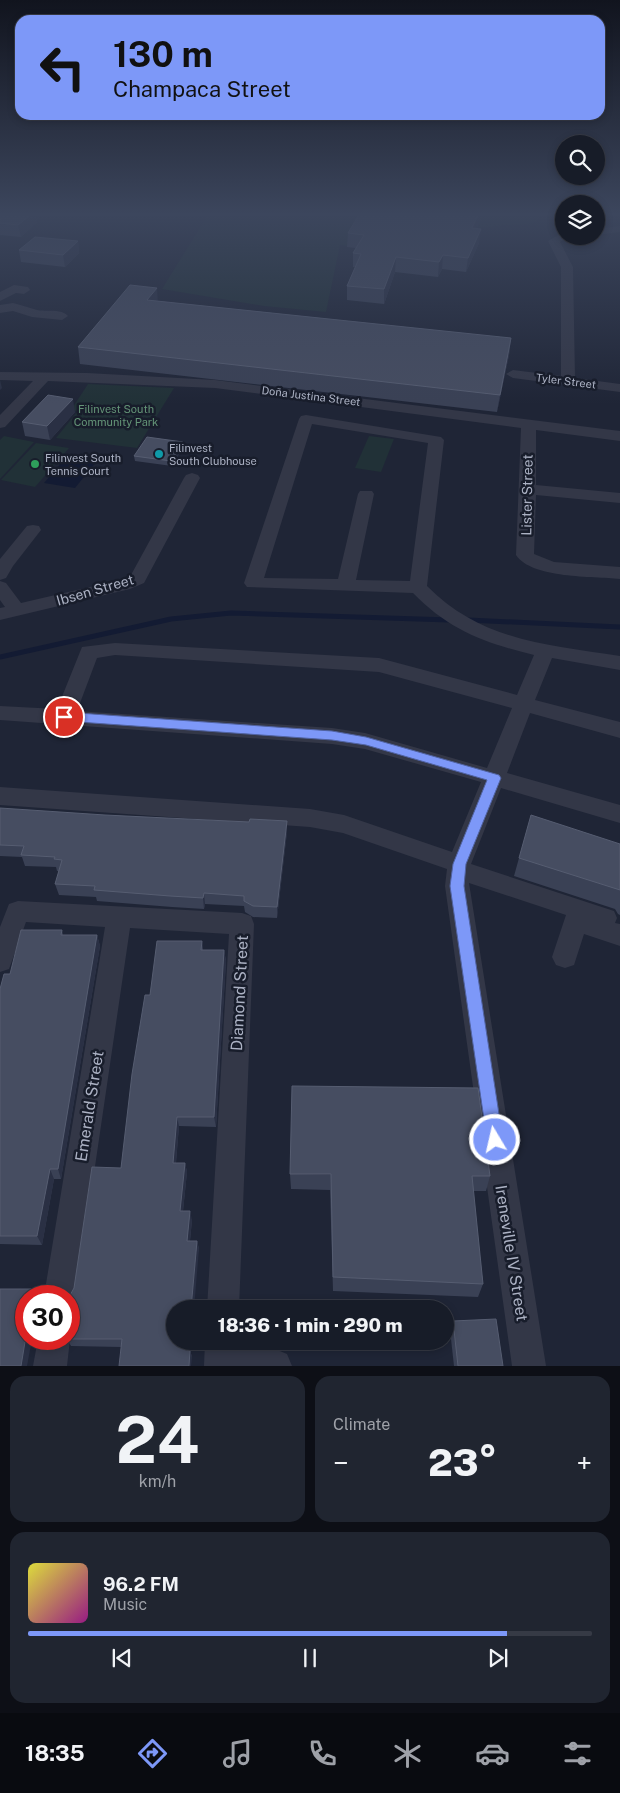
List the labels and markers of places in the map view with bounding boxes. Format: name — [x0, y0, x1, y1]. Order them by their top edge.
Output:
place label: Filinvest South Clubhouse — [169, 442, 257, 467]
marker: Filinvest South Clubhouse — [153, 448, 165, 460]
place label: Filinvest South Tennis Court — [45, 452, 121, 477]
marker: Filinvest South Tennis Court — [29, 458, 41, 470]
pin — [43, 696, 85, 738]

